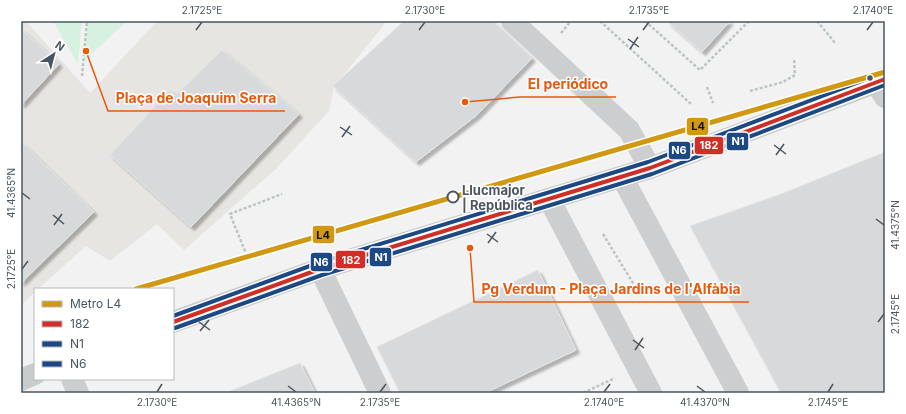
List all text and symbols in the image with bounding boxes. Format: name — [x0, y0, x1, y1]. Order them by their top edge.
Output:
text: 2.1725°E — [182, 4, 222, 16]
text: 2.1730°E — [405, 4, 445, 16]
text: 2.1735°E — [629, 4, 669, 16]
text: 2.1740°E — [853, 4, 893, 16]
north arrow — [34, 34, 74, 74]
text: N — [52, 38, 67, 54]
callout: El periódico — [520, 71, 616, 97]
unlabelled marker — [865, 73, 875, 83]
text: El periódico — [528, 75, 609, 92]
callout: Plaça de Joaquim Serra — [108, 85, 285, 111]
text: Plaça de Joaquim Serra — [116, 89, 276, 106]
line badge: L4 — [686, 117, 709, 136]
text: L4 — [691, 119, 705, 133]
line badge: N1 — [726, 132, 749, 151]
text: N1 — [731, 134, 745, 148]
line badge: 182 — [694, 136, 724, 155]
text: 182 — [700, 138, 718, 152]
line badge: N6 — [668, 141, 691, 160]
text: N6 — [671, 143, 687, 157]
text: 41.4365°N — [5, 168, 17, 218]
place label: Llucmajor | República — [462, 182, 533, 213]
marker: Llucmajor | República — [446, 190, 460, 204]
text: 41.4375°N — [889, 200, 901, 250]
line badge: L4 — [312, 225, 335, 244]
text: L4 — [316, 228, 330, 242]
line badge: N1 — [369, 247, 392, 267]
text: 2.1725°E — [5, 249, 17, 289]
line badge: 182 — [335, 250, 366, 269]
text: N1 — [374, 250, 388, 264]
line badge: N6 — [310, 252, 333, 272]
text: 182 — [342, 253, 360, 267]
text: N6 — [313, 255, 329, 269]
callout: Pg Verdum - Plaça Jardins de l'Alfàbia — [474, 276, 749, 302]
text: Pg Verdum - Plaça Jardins de l'Alfàbia — [481, 280, 741, 297]
legend — [34, 288, 174, 380]
text: 2.1745°E — [889, 294, 901, 334]
text: Metro L4 — [70, 296, 121, 311]
text: 182 — [70, 316, 90, 331]
text: N1 — [70, 336, 84, 351]
text: N6 — [70, 356, 86, 371]
text: 2.1730°E — [137, 396, 177, 408]
text: 41.4365°N — [271, 396, 321, 408]
text: 2.1735°E — [360, 396, 400, 408]
text: 2.1740°E — [584, 396, 624, 408]
text: 41.4370°N — [680, 396, 730, 408]
text: 2.1745°E — [808, 396, 848, 408]

